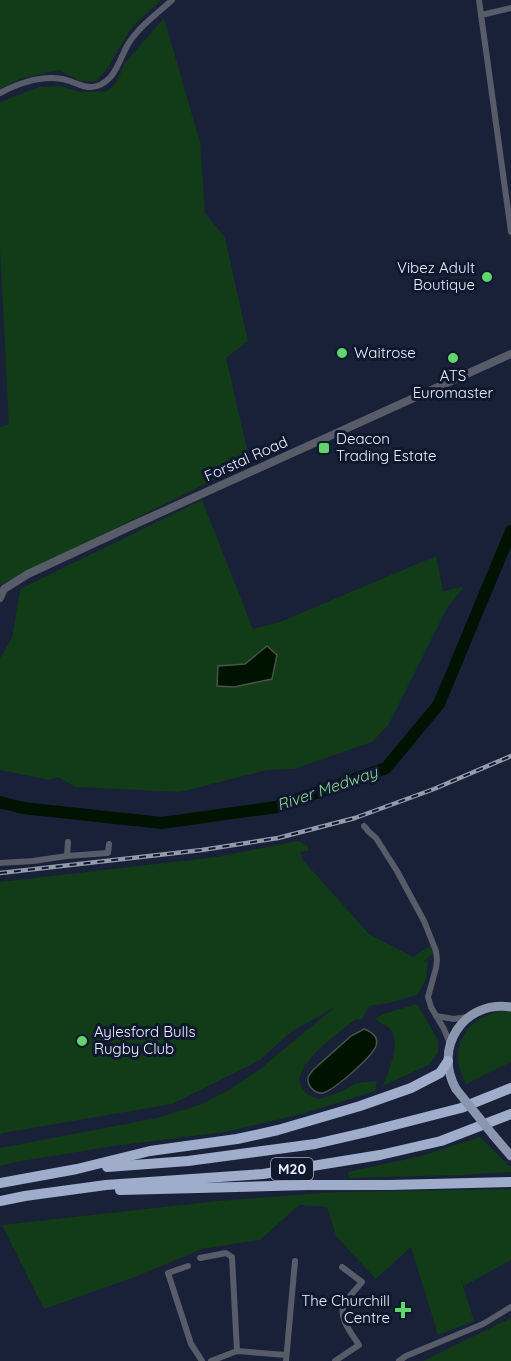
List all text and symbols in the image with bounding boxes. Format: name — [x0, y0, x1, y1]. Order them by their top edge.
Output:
place label: Vibez Adult Boutique — [397, 258, 475, 294]
marker: Vibez Adult Boutique — [480, 270, 494, 284]
place label: Waitrose — [354, 343, 416, 362]
marker: Waitrose — [335, 346, 349, 360]
marker: ATS Euromaster — [446, 351, 460, 365]
place label: ATS Euromaster — [413, 366, 493, 402]
place label: Deacon Trading Estate — [336, 429, 437, 465]
street label: Forstal Road — [201, 432, 290, 485]
marker: Deacon Trading Estate — [317, 441, 331, 455]
water label: River Medway — [274, 761, 381, 815]
place label: Aylesford Bulls Rugby Club — [94, 1022, 195, 1058]
marker: Aylesford Bulls Rugby Club — [75, 1034, 89, 1048]
road number: M20 — [271, 1158, 313, 1180]
place label: The Churchill Centre — [301, 1291, 390, 1327]
marker: The Churchill Centre — [394, 1301, 412, 1319]

